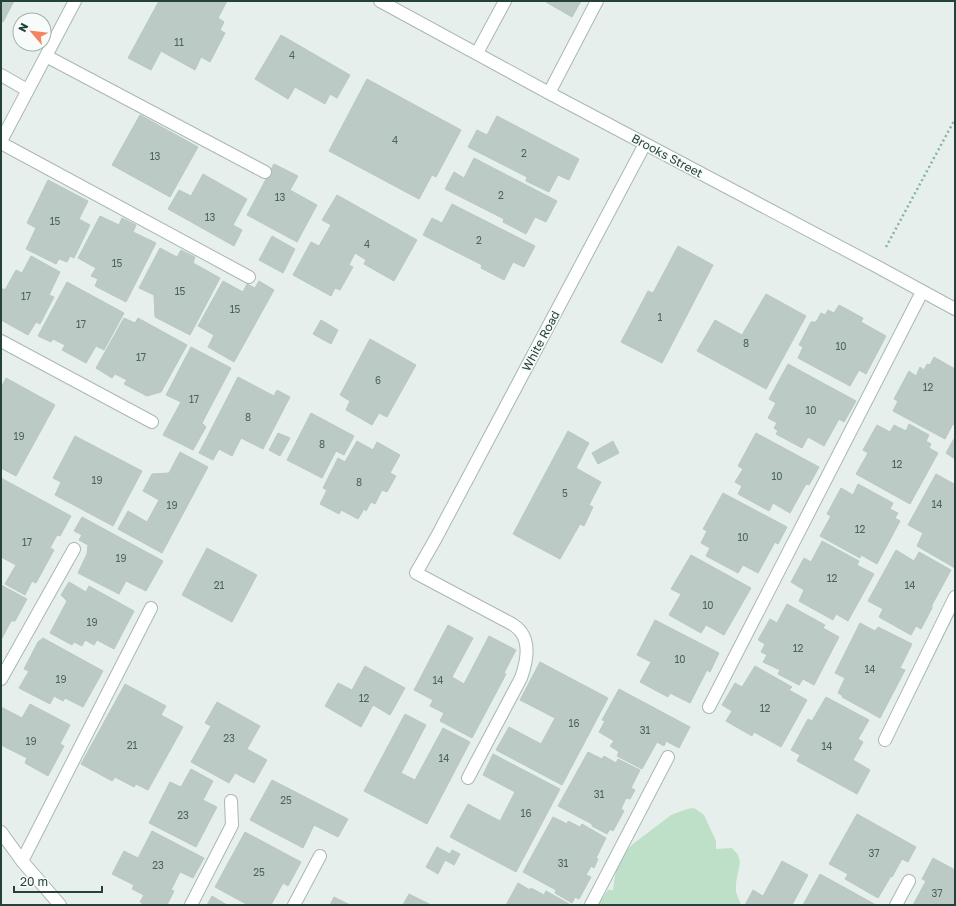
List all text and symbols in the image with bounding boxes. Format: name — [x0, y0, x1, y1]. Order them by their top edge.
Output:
north arrow — [12, 12, 52, 52]
text: N — [15, 20, 30, 34]
house number: 11 — [174, 36, 184, 48]
house number: 4 — [289, 49, 295, 61]
street label: Brooks Street — [629, 130, 706, 181]
house number: 4 — [392, 134, 398, 146]
house number: 2 — [521, 147, 527, 159]
house number: 13 — [150, 150, 160, 162]
house number: 2 — [498, 189, 504, 201]
house number: 13 — [275, 191, 285, 203]
house number: 13 — [205, 211, 215, 223]
house number: 15 — [50, 215, 61, 227]
house number: 2 — [476, 234, 482, 246]
house number: 4 — [364, 238, 370, 250]
house number: 15 — [112, 257, 123, 269]
house number: 15 — [175, 285, 186, 297]
house number: 17 — [21, 290, 31, 302]
house number: 15 — [230, 303, 241, 315]
street label: White Road — [518, 308, 563, 374]
house number: 1 — [658, 311, 663, 323]
house number: 17 — [76, 318, 86, 330]
house number: 8 — [743, 337, 749, 349]
house number: 10 — [835, 340, 847, 352]
house number: 17 — [136, 351, 146, 363]
house number: 6 — [375, 374, 381, 386]
house number: 12 — [923, 381, 934, 393]
house number: 17 — [189, 393, 199, 405]
house number: 10 — [805, 404, 817, 416]
house number: 8 — [245, 411, 251, 423]
house number: 19 — [14, 430, 24, 442]
house number: 8 — [319, 438, 325, 450]
house number: 12 — [892, 458, 903, 470]
house number: 10 — [771, 470, 783, 482]
house number: 19 — [92, 474, 102, 486]
house number: 8 — [356, 476, 362, 488]
house number: 5 — [562, 487, 568, 499]
house number: 14 — [932, 498, 942, 510]
house number: 19 — [167, 499, 177, 511]
house number: 12 — [855, 523, 866, 535]
house number: 10 — [737, 531, 749, 543]
house number: 17 — [22, 536, 32, 548]
house number: 19 — [116, 552, 126, 564]
house number: 12 — [827, 572, 838, 584]
house number: 21 — [214, 579, 224, 591]
house number: 14 — [905, 579, 915, 591]
house number: 10 — [702, 599, 714, 611]
house number: 19 — [87, 616, 97, 628]
house number: 12 — [793, 642, 804, 654]
house number: 10 — [674, 653, 686, 665]
house number: 14 — [865, 663, 875, 675]
house number: 19 — [56, 673, 66, 685]
house number: 14 — [433, 674, 443, 686]
house number: 12 — [359, 692, 370, 704]
house number: 12 — [760, 702, 771, 714]
house number: 16 — [569, 717, 579, 729]
house number: 31 — [640, 724, 650, 736]
house number: 23 — [223, 732, 235, 744]
house number: 19 — [26, 735, 36, 747]
house number: 21 — [127, 739, 137, 751]
house number: 14 — [822, 740, 832, 752]
house number: 14 — [439, 752, 449, 764]
house number: 31 — [594, 788, 604, 800]
house number: 25 — [280, 794, 292, 806]
house number: 16 — [521, 807, 531, 819]
house number: 23 — [177, 809, 189, 821]
house number: 37 — [868, 847, 880, 859]
house number: 31 — [558, 857, 568, 869]
house number: 23 — [152, 859, 164, 871]
house number: 25 — [253, 866, 265, 878]
scale bar — [14, 868, 102, 894]
text: 20 m — [20, 874, 48, 889]
house number: 37 — [931, 887, 943, 899]

